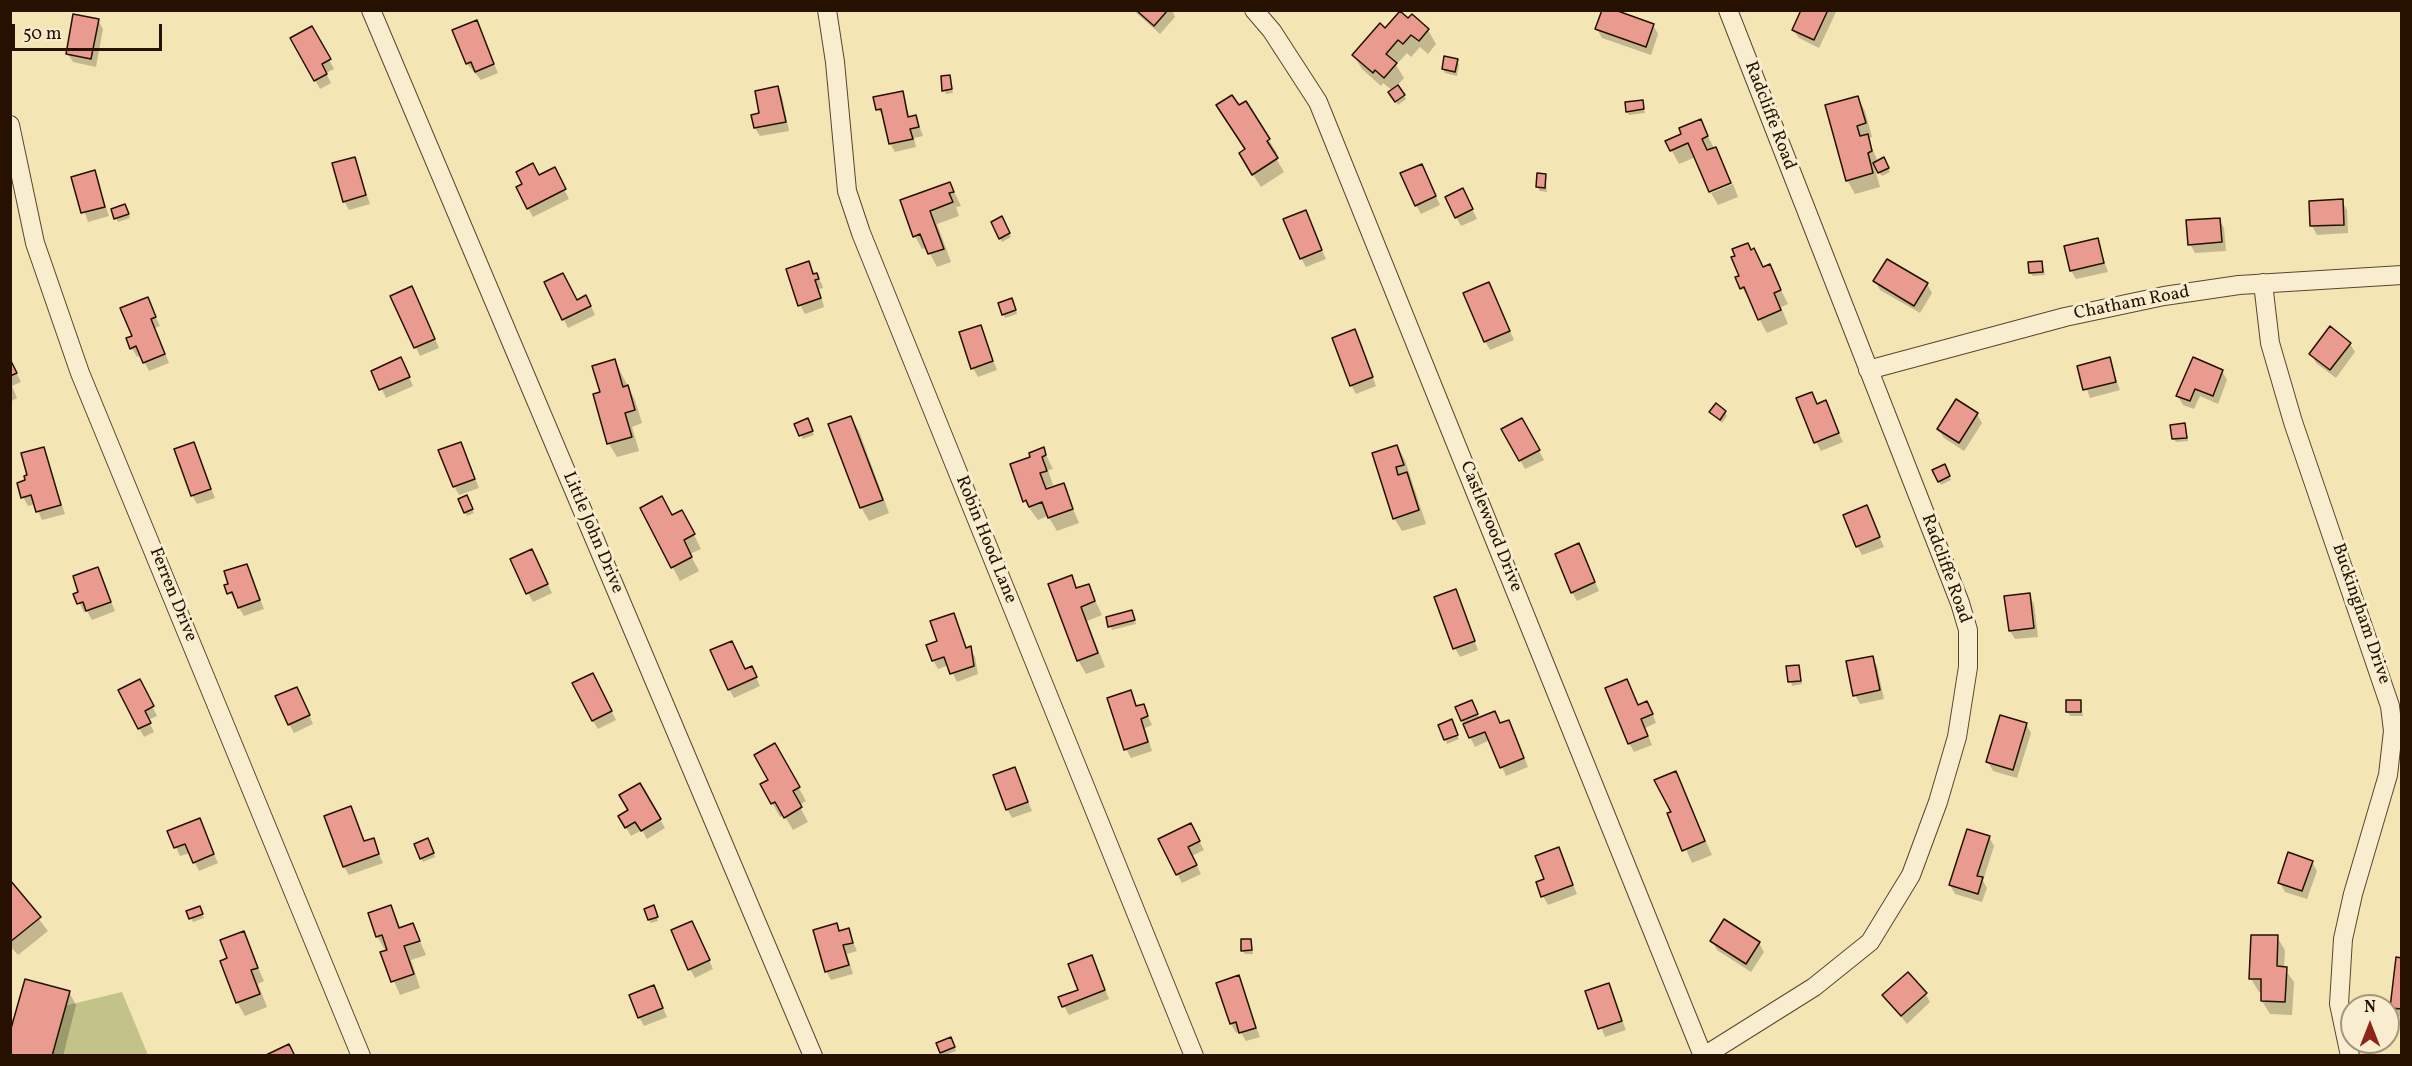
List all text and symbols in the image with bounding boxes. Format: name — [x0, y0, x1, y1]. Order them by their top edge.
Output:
scale bar — [15, 12, 165, 50]
text: 50 m — [23, 22, 62, 47]
street label: Radcliffe Road — [1738, 59, 1800, 173]
street label: Chatham Road — [2072, 282, 2192, 326]
street label: Castlewood Drive — [1454, 458, 1526, 596]
street label: Little John Drive — [557, 469, 627, 597]
street label: Robin Hood Lane — [950, 473, 1020, 607]
street label: Radcliffe Road — [1915, 511, 1975, 627]
street label: Buckingham Drive — [2326, 541, 2394, 687]
street label: Ferren Drive — [143, 545, 201, 645]
north arrow — [2340, 994, 2400, 1054]
text: N — [2364, 997, 2376, 1019]

